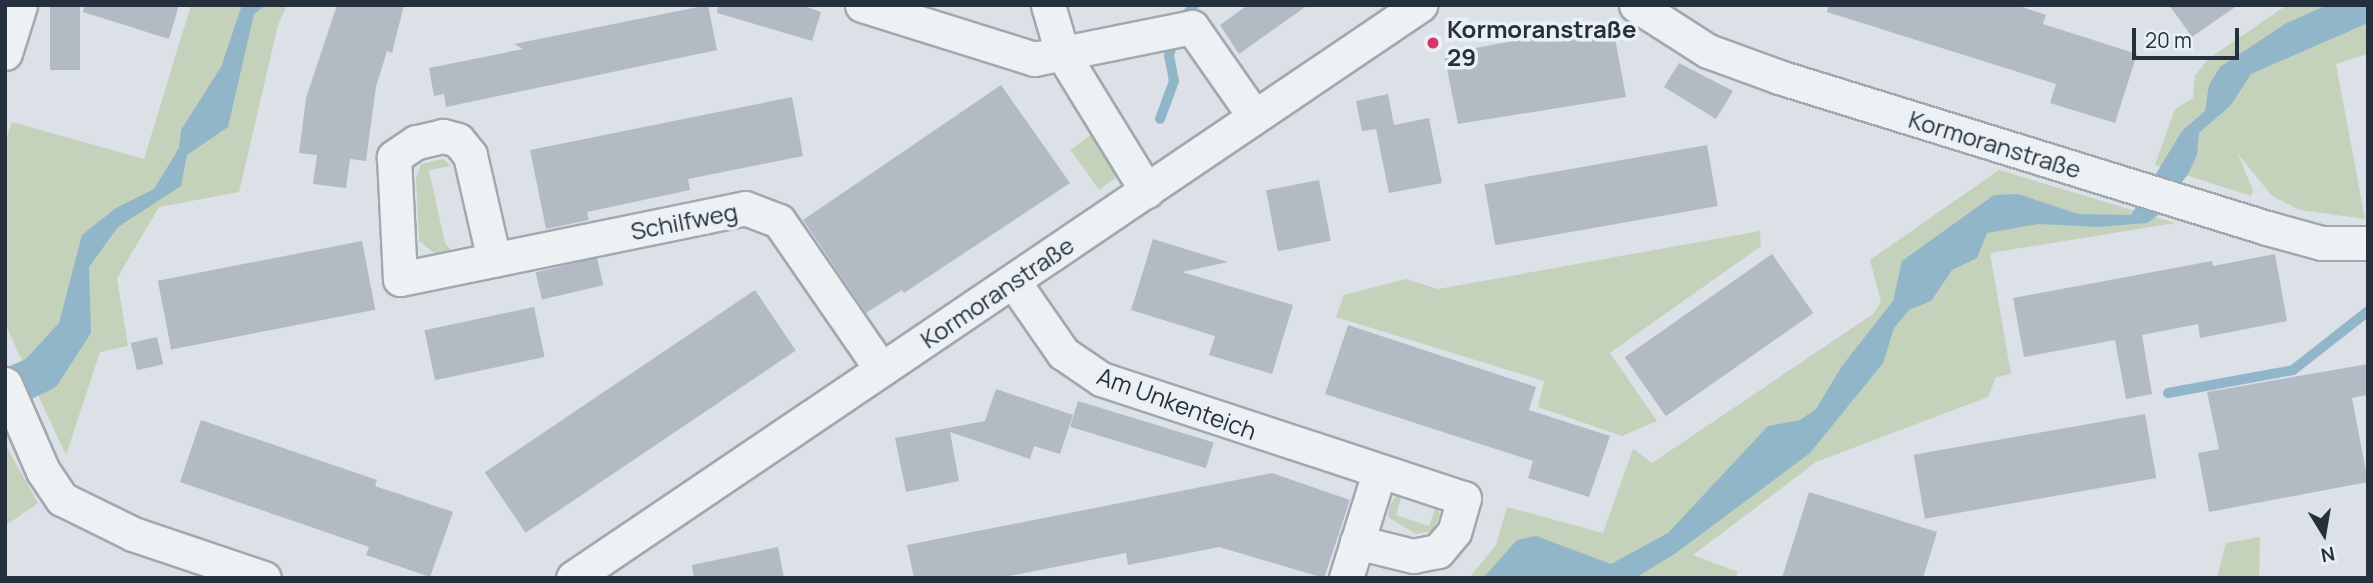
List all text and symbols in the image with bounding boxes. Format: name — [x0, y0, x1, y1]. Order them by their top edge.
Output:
scale bar — [2135, 14, 2242, 58]
place label: Kormoranstraße 29 — [1447, 15, 1636, 71]
text: 20 m — [2145, 26, 2192, 54]
marker: Kormoranstraße 29 — [1425, 35, 1441, 51]
street label: Kormoranstraße — [1905, 104, 2085, 184]
street label: Schilfweg — [628, 197, 740, 245]
street label: Kormoranstraße — [915, 230, 1079, 354]
street label: Am Unkenteich — [1093, 361, 1261, 445]
north arrow — [2289, 499, 2359, 569]
text: N — [2319, 541, 2337, 569]

